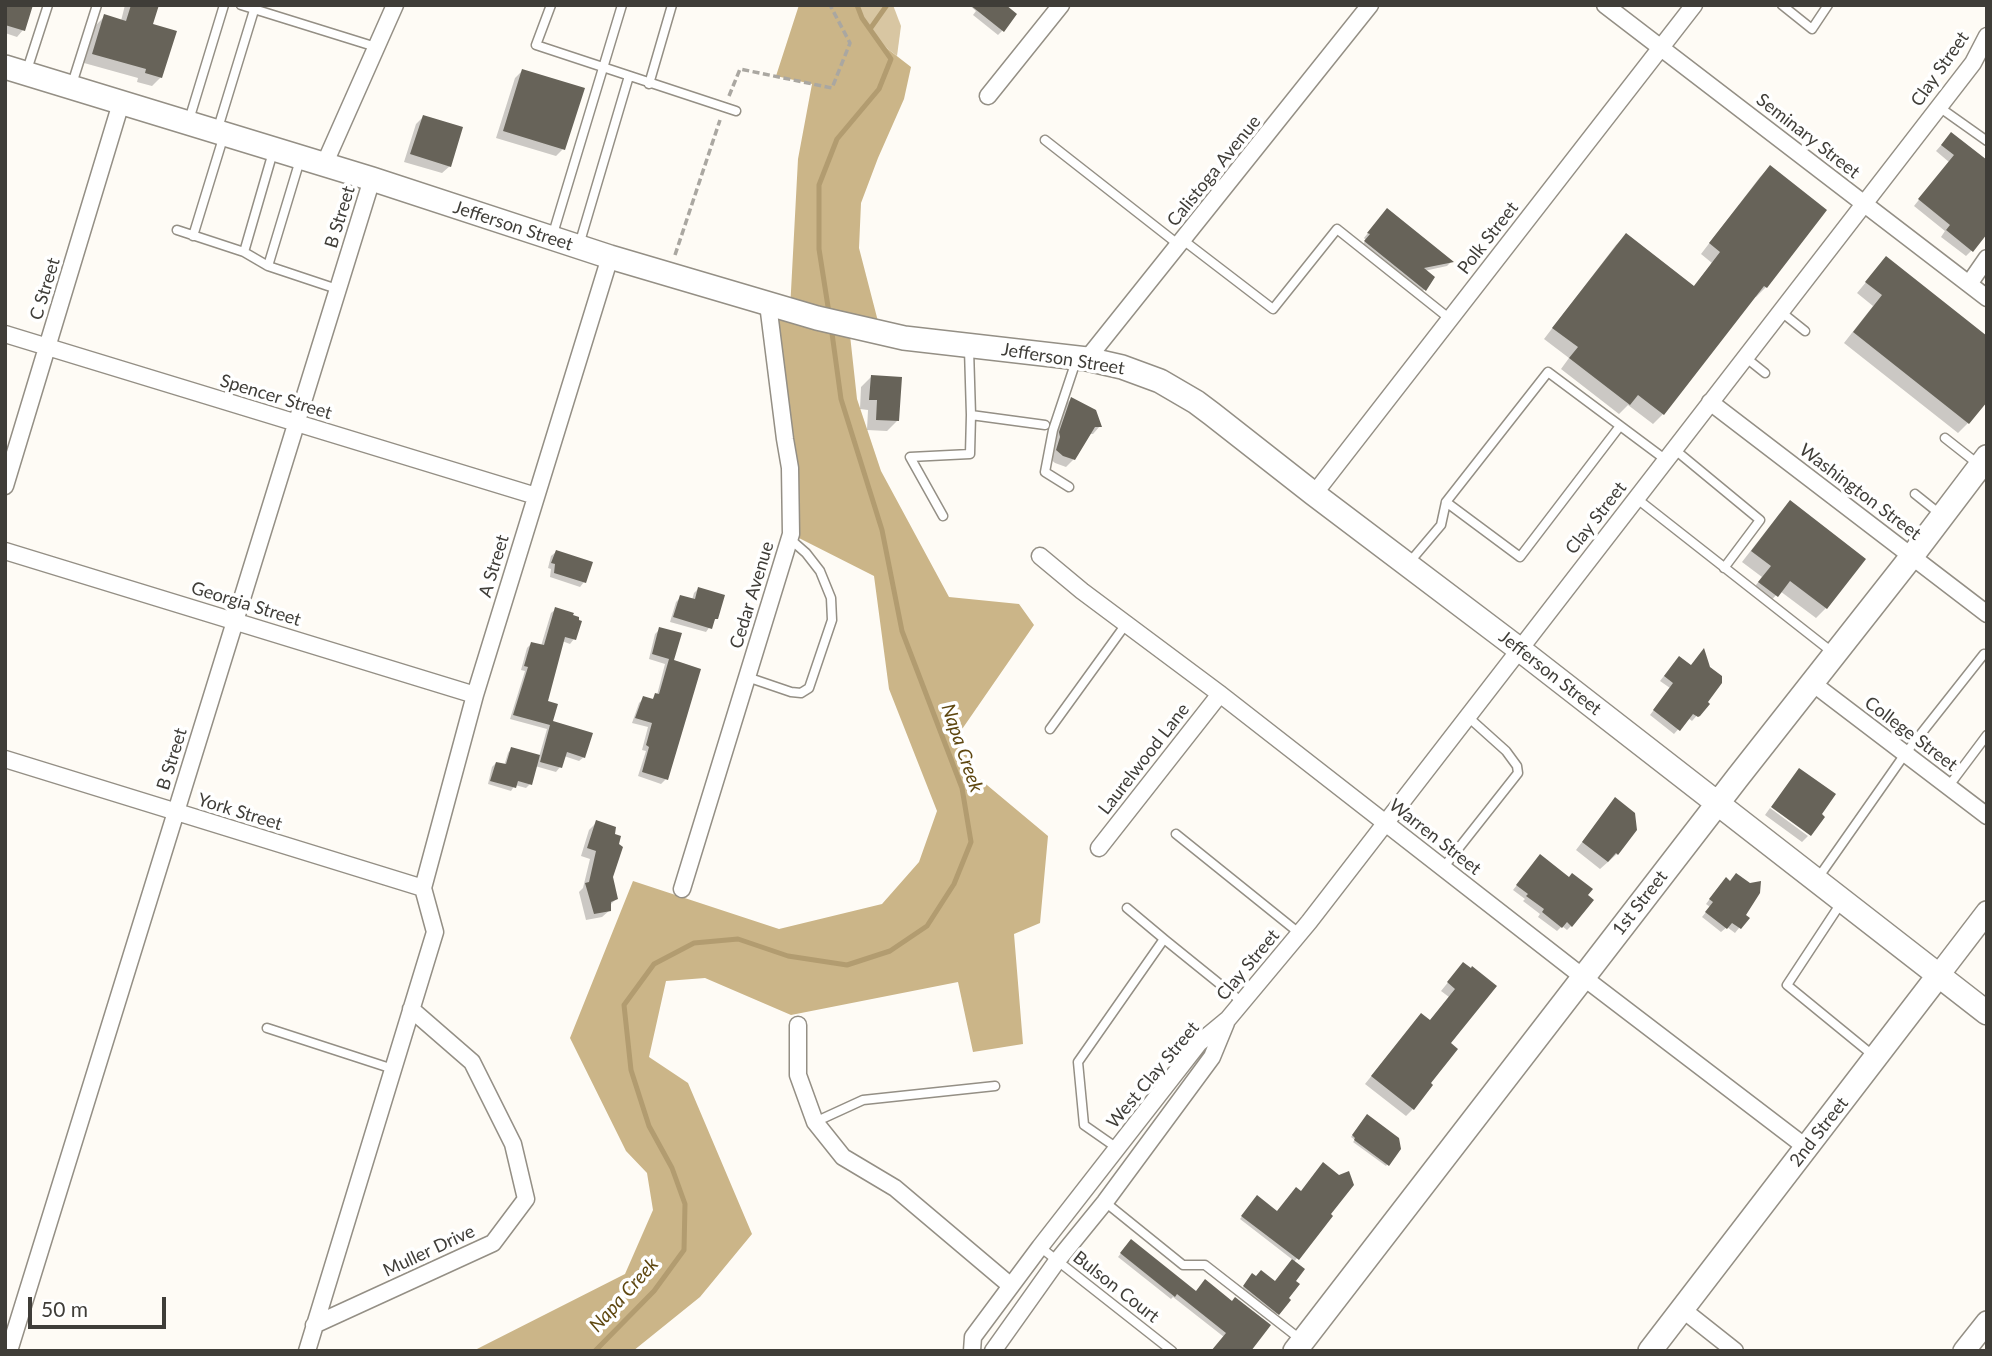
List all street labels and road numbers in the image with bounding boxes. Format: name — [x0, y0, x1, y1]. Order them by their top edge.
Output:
street label: Clay Street — [1906, 27, 1974, 111]
street label: Seminary Street — [1752, 89, 1864, 183]
street label: Calistoga Avenue — [1163, 111, 1265, 231]
street label: B Street — [320, 183, 360, 251]
street label: Jefferson Street — [450, 197, 576, 255]
street label: Polk Street — [1453, 197, 1523, 279]
street label: C Street — [25, 255, 65, 323]
street label: Jefferson Street — [1000, 339, 1126, 379]
street label: Spencer Street — [218, 370, 334, 424]
street label: Washington Street — [1795, 439, 1925, 545]
street label: Clay Street — [1561, 477, 1631, 559]
street label: A Street — [474, 532, 514, 600]
street label: Cedar Avenue — [725, 539, 779, 651]
street label: Georgia Street — [188, 577, 304, 631]
street label: Jefferson Street — [1494, 626, 1606, 720]
street label: College Street — [1860, 692, 1962, 776]
street label: Laurelwood Lane — [1094, 699, 1194, 819]
street label: B Street — [152, 725, 192, 793]
street label: York Street — [195, 789, 285, 835]
street label: Warren Street — [1385, 794, 1485, 880]
street label: 1st Street — [1608, 866, 1672, 940]
street label: Clay Street — [1212, 925, 1284, 1005]
street label: West Clay Street — [1102, 1017, 1204, 1133]
street label: 2nd Street — [1785, 1093, 1853, 1171]
street label: Muller Drive — [380, 1220, 478, 1282]
street label: Bulson Court — [1069, 1247, 1163, 1327]

